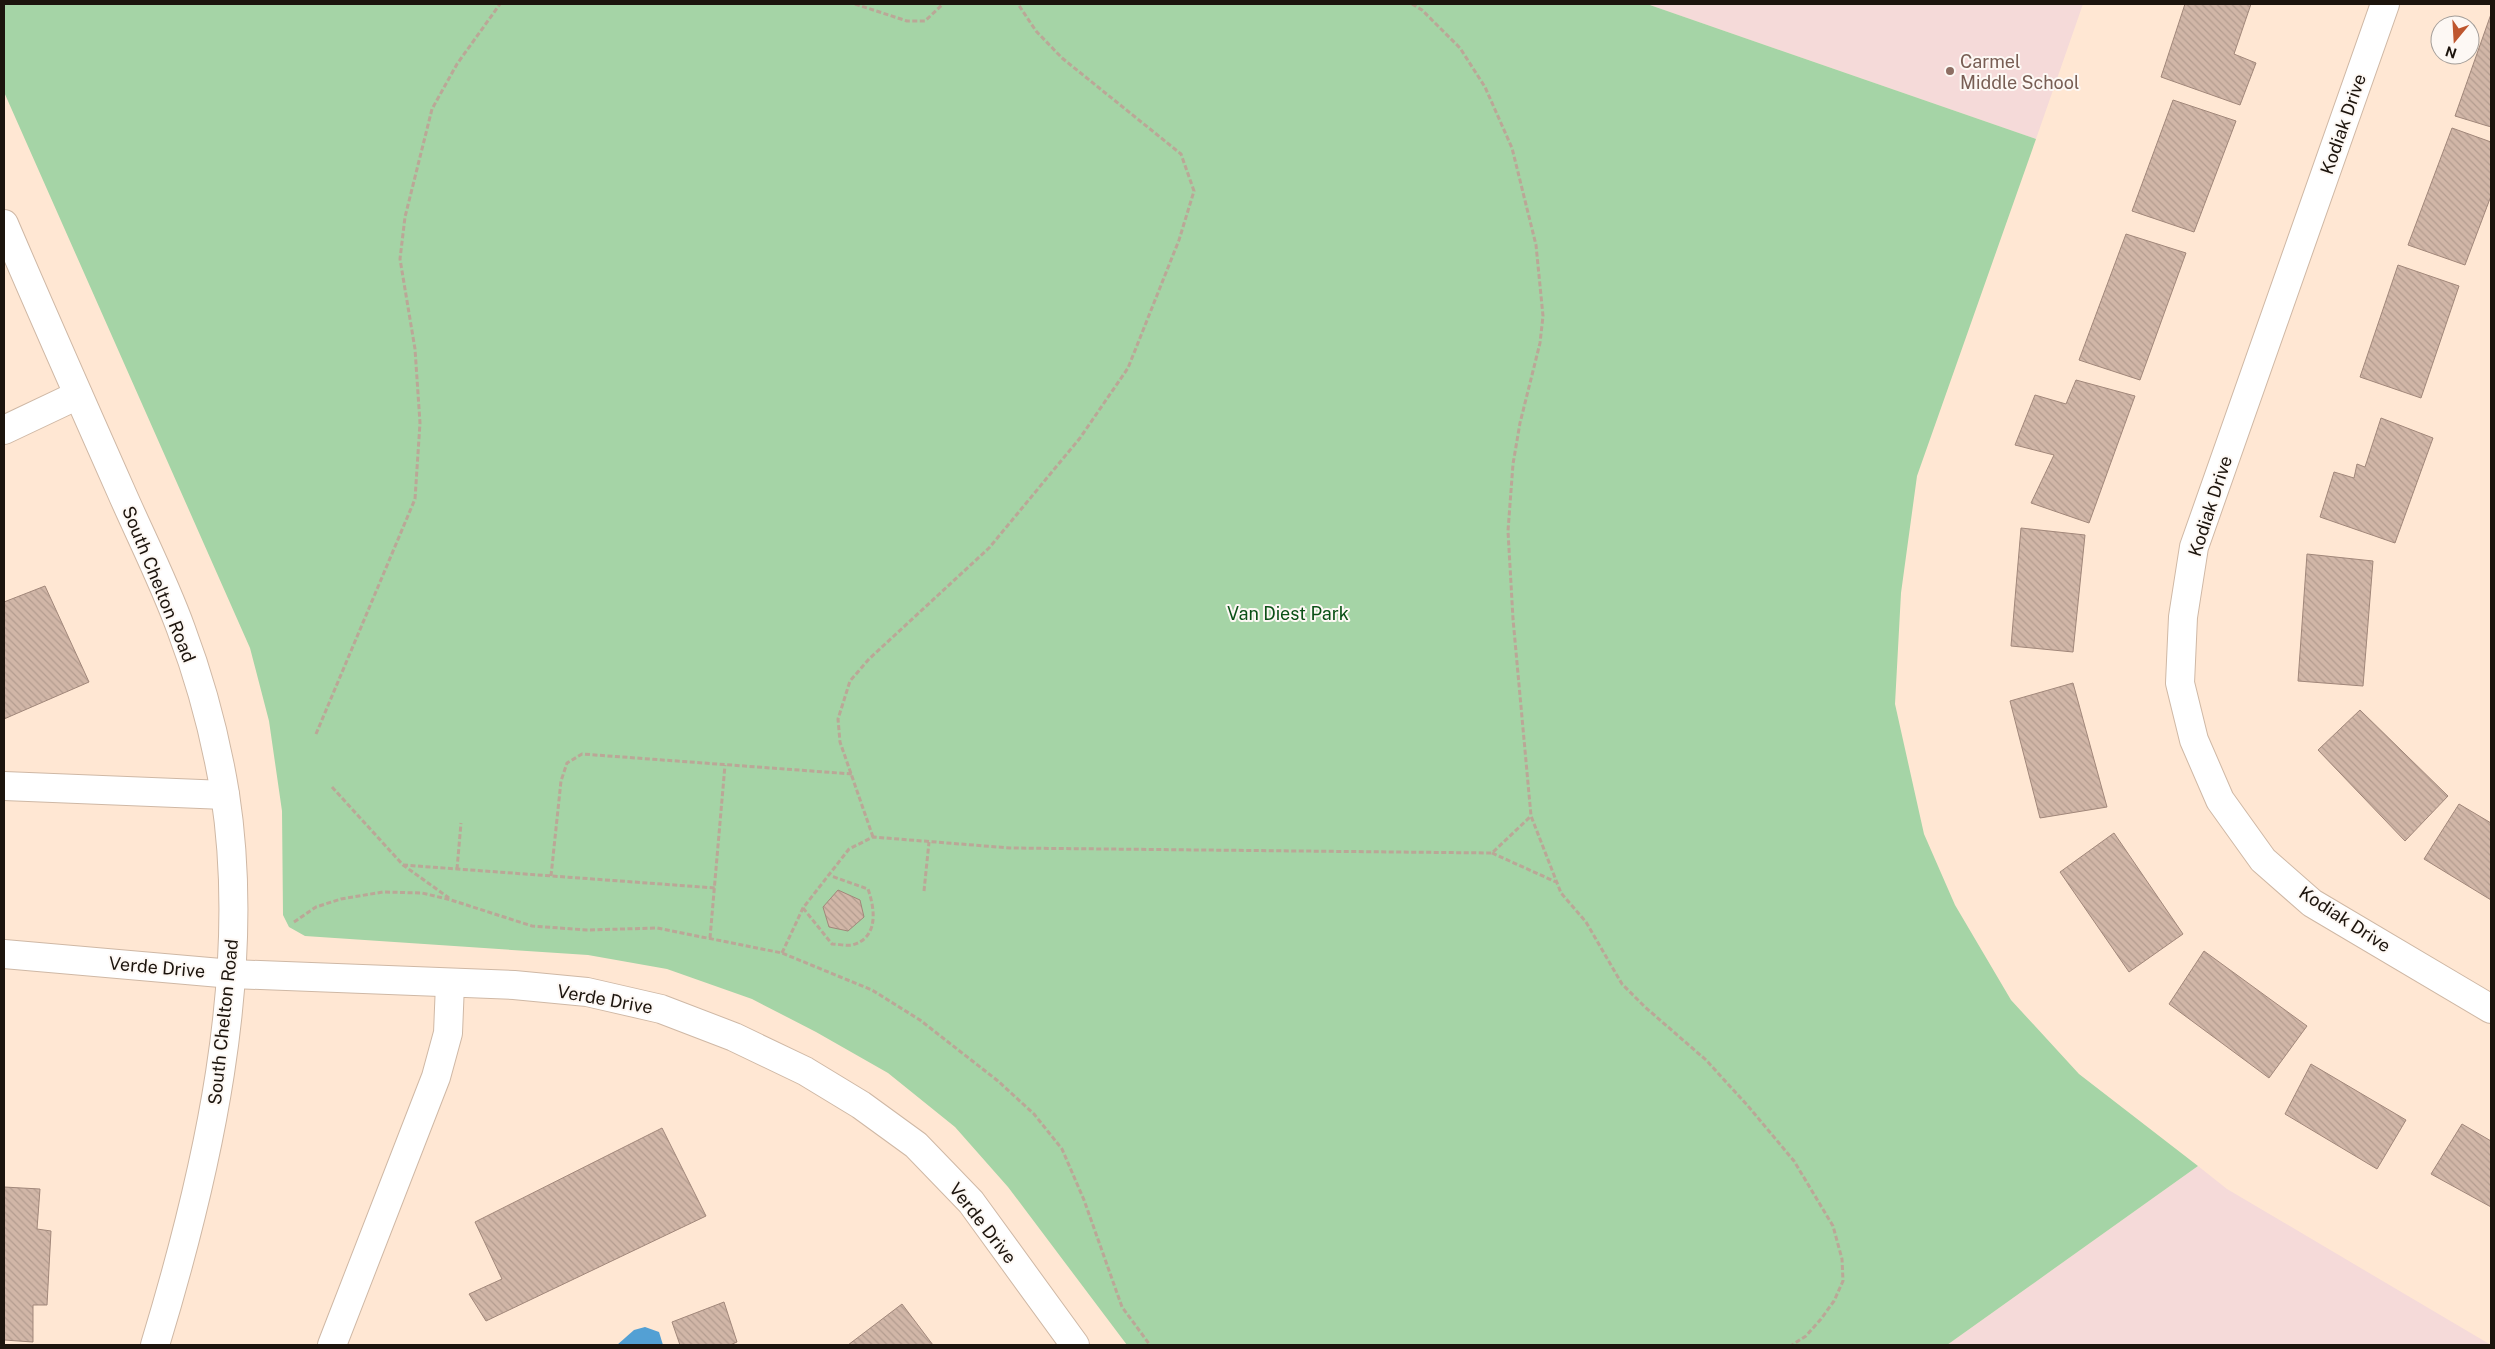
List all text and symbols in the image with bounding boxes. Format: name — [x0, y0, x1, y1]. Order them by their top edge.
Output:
north arrow — [2430, 15, 2480, 65]
text: N — [2443, 43, 2459, 62]
place label: Carmel Middle School — [1960, 51, 2079, 93]
marker: Carmel Middle School — [1944, 65, 1956, 77]
street label: Kodiak Drive — [2316, 71, 2370, 177]
street label: Kodiak Drive — [2184, 453, 2236, 559]
street label: South Chelton Road — [118, 503, 200, 665]
park label: Van Diest Park — [1227, 603, 1349, 624]
street label: Kodiak Drive — [2295, 882, 2395, 956]
street label: South Chelton Road — [204, 938, 242, 1106]
street label: Verde Drive — [108, 952, 206, 982]
street label: Verde Drive — [556, 980, 654, 1018]
street label: Verde Drive — [945, 1178, 1021, 1268]

